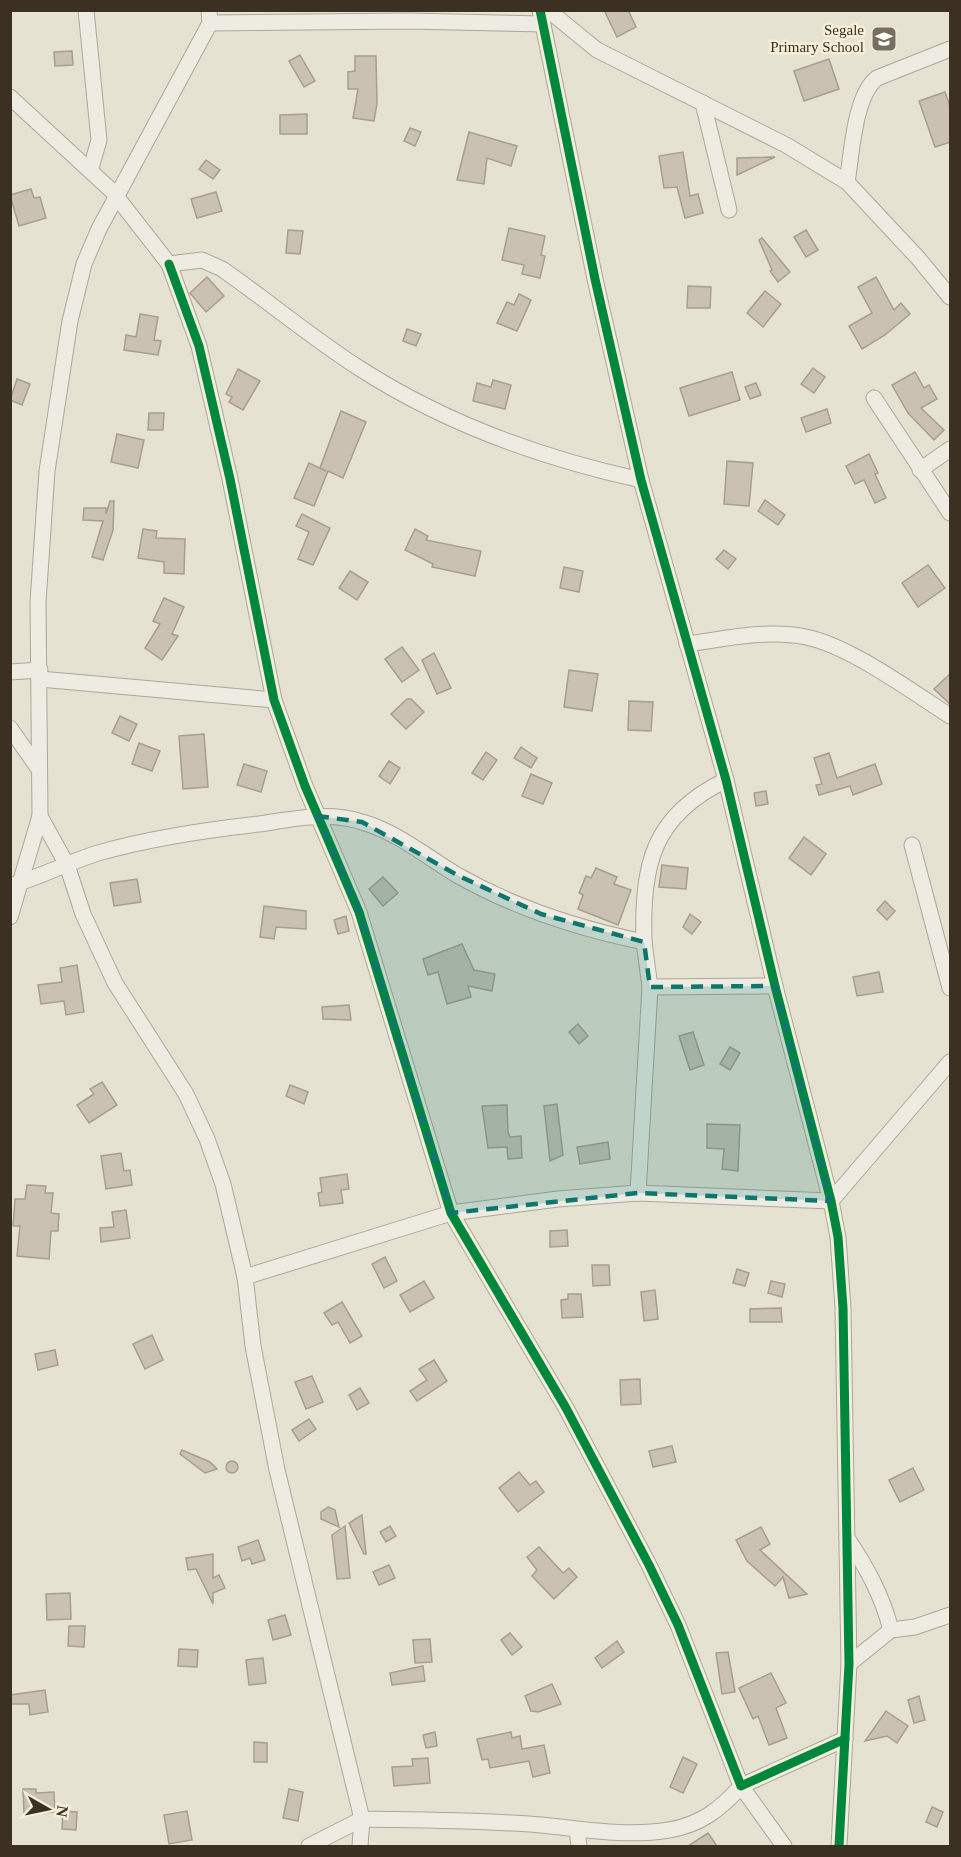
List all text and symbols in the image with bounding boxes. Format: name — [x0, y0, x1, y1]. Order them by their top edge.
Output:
place label: Segale Primary School — [770, 22, 864, 55]
school or university icon: Segale Primary School — [869, 24, 899, 54]
north arrow — [18, 1779, 78, 1839]
text: N — [53, 1804, 72, 1819]

